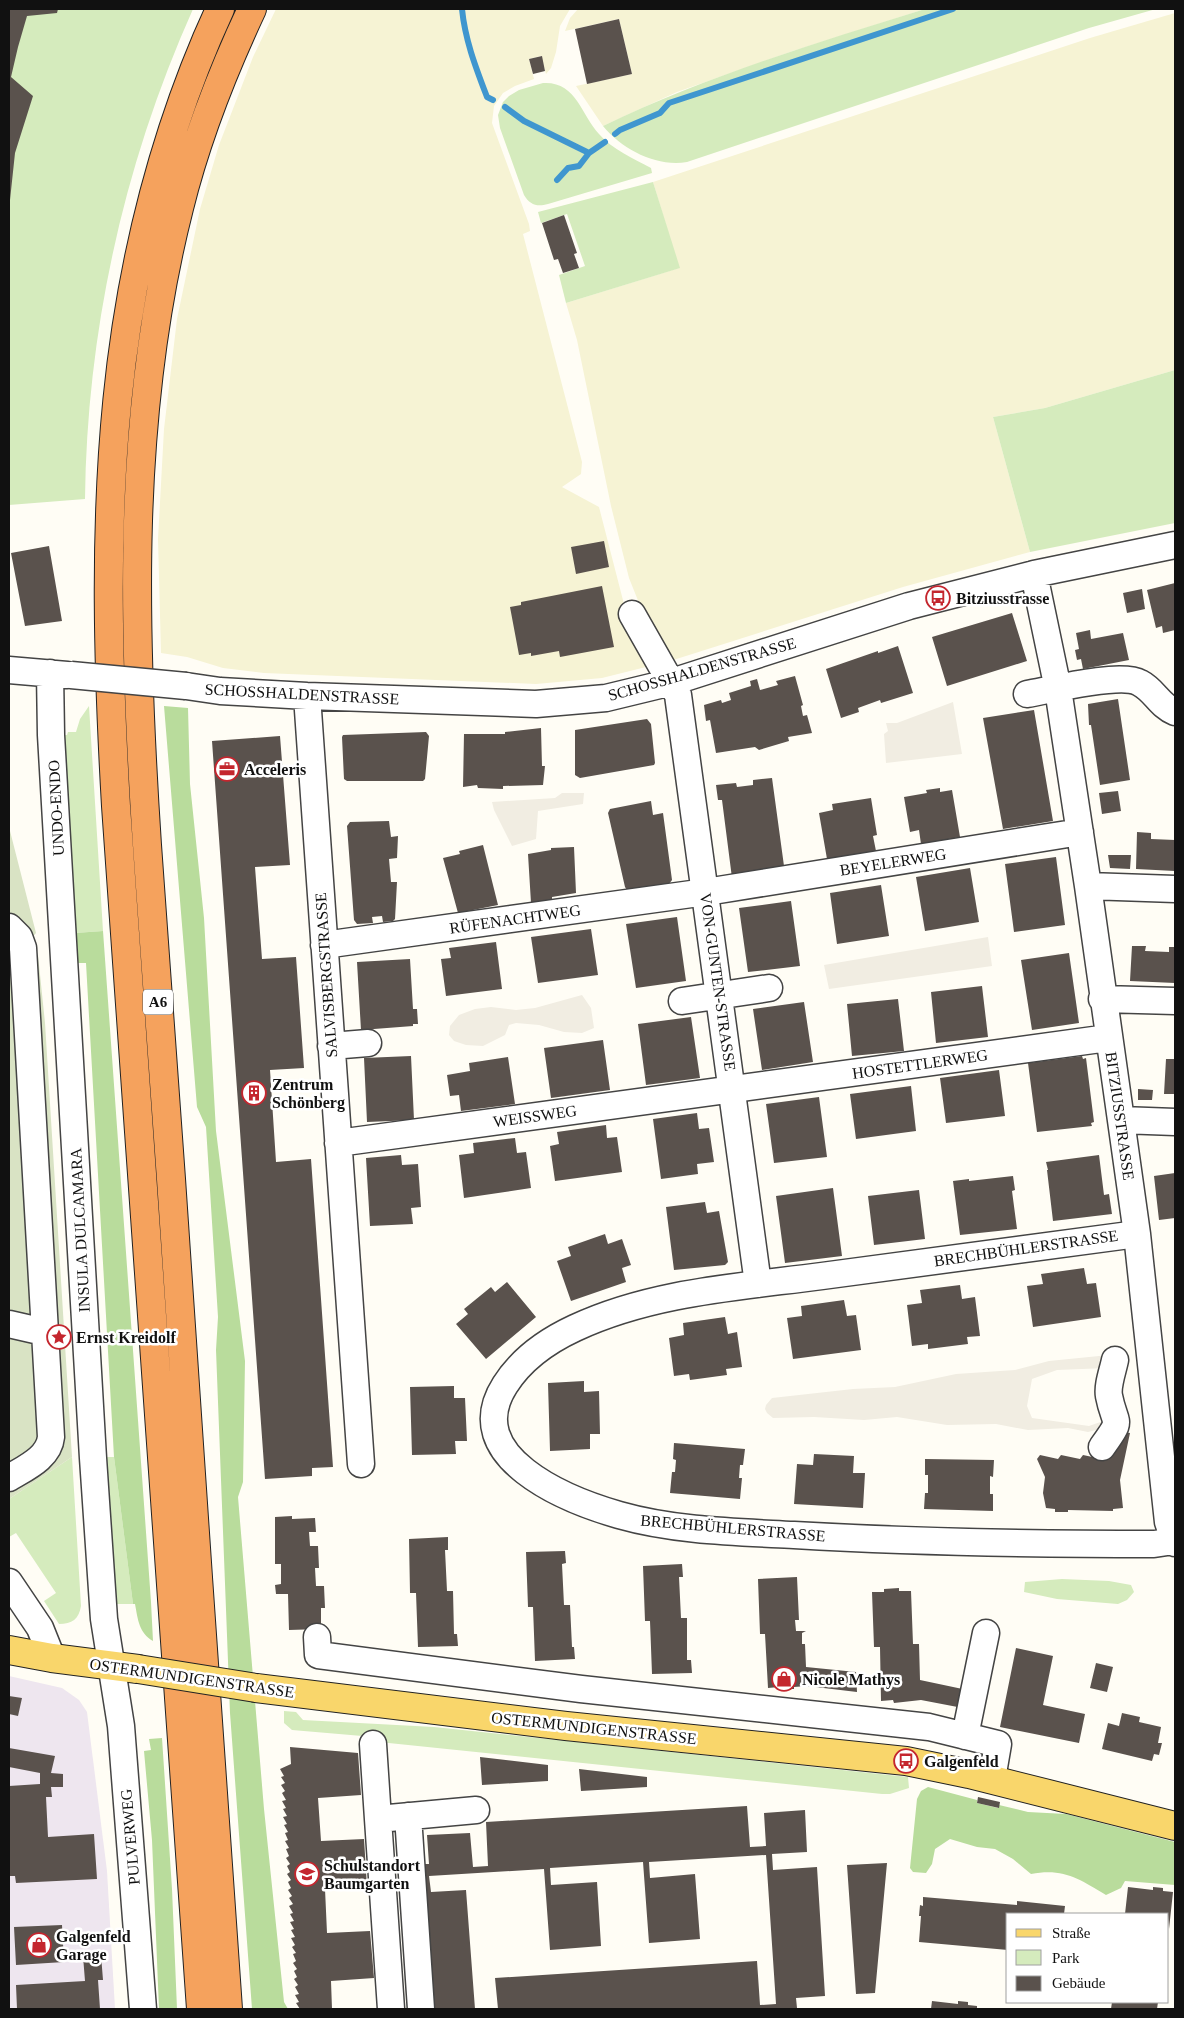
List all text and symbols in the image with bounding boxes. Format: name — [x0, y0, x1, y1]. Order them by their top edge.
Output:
bus stop icon: Bitziusstrasse — [925, 585, 951, 611]
place label: Bitziusstrasse — [956, 590, 1049, 607]
street label: SCHOSSHALDENSTRASSE — [606, 634, 798, 704]
street label: SCHOSSHALDENSTRASSE — [204, 680, 400, 708]
office icon: Acceleris — [214, 756, 240, 782]
street label: UNDO-ENDO — [45, 760, 67, 856]
place label: Acceleris — [244, 761, 306, 778]
street label: BEYELERWEG — [839, 845, 948, 879]
street label: SALVISBERGSTRASSE — [312, 892, 340, 1058]
street label: VON-GUNTEN-STRASSE — [697, 892, 739, 1072]
street label: RÜFENACHTWEG — [448, 901, 582, 937]
road number: A6 — [143, 990, 173, 1014]
street label: HOSTETTLERWEG — [851, 1046, 989, 1082]
street label: BITZIUSSTRASSE — [1103, 1051, 1137, 1181]
place label: Zentrum Schönberg — [272, 1076, 345, 1112]
building icon: Zentrum Schönberg — [241, 1080, 267, 1106]
street label: WEISSWEG — [492, 1102, 578, 1130]
street label: INSULA DULCAMARA — [67, 1147, 93, 1313]
street label: BRECHBÜHLERSTRASSE — [933, 1227, 1119, 1269]
place icon: Ernst Kreidolf — [46, 1324, 72, 1350]
place label: Ernst Kreidolf — [76, 1329, 176, 1346]
street label: BRECHBÜHLERSTRASSE — [640, 1511, 826, 1545]
street label: OSTERMUNDIGENSTRASSE — [89, 1655, 295, 1701]
shop icon: Nicole Mathys — [771, 1666, 797, 1692]
place label: Nicole Mathys — [802, 1671, 900, 1689]
street label: OSTERMUNDIGENSTRASSE — [491, 1709, 697, 1747]
bus stop icon: Galgenfeld — [893, 1748, 919, 1774]
place label: Galgenfeld — [924, 1753, 999, 1771]
street label: PULVERWEG — [117, 1788, 143, 1886]
place label: Schulstandort Baumgarten — [324, 1857, 421, 1893]
school or university icon: Schulstandort Baumgarten — [294, 1861, 320, 1887]
legend — [1006, 1913, 1169, 2003]
text: Straße — [1052, 1925, 1091, 1941]
place label: Galgenfeld Garage — [56, 1928, 131, 1964]
shop icon: Galgenfeld Garage — [26, 1932, 52, 1958]
text: Park — [1052, 1950, 1080, 1966]
text: Gebäude — [1052, 1975, 1106, 1991]

